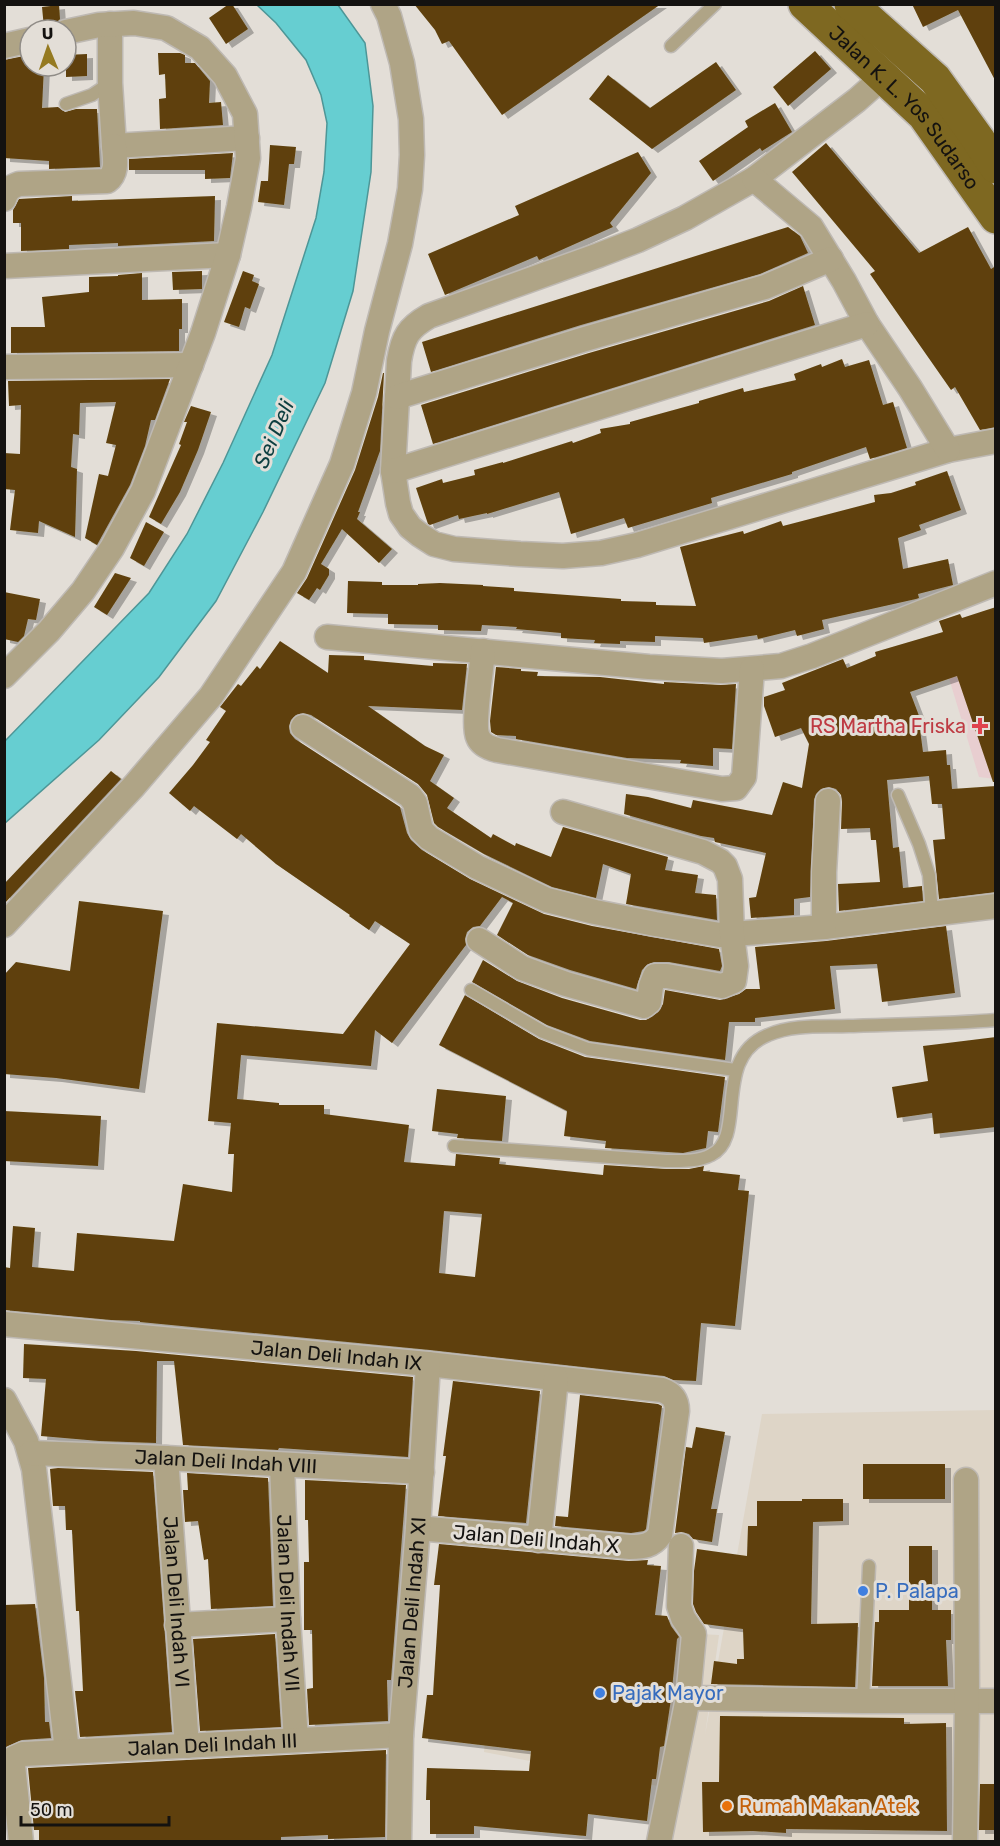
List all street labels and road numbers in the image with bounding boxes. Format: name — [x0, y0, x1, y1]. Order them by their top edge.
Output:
street label: Jalan K. L. Yos Sudarso — [824, 21, 985, 194]
street label: Jalan Deli Indah IX — [250, 1335, 424, 1375]
street label: Jalan Deli Indah VIII — [134, 1445, 318, 1478]
street label: Jalan Deli Indah VII — [272, 1514, 305, 1692]
street label: Jalan Deli Indah VI — [158, 1515, 195, 1688]
street label: Jalan Deli Indah XI — [393, 1516, 431, 1689]
street label: Jalan Deli Indah X — [452, 1520, 620, 1558]
street label: Jalan Deli Indah III — [127, 1728, 298, 1761]

